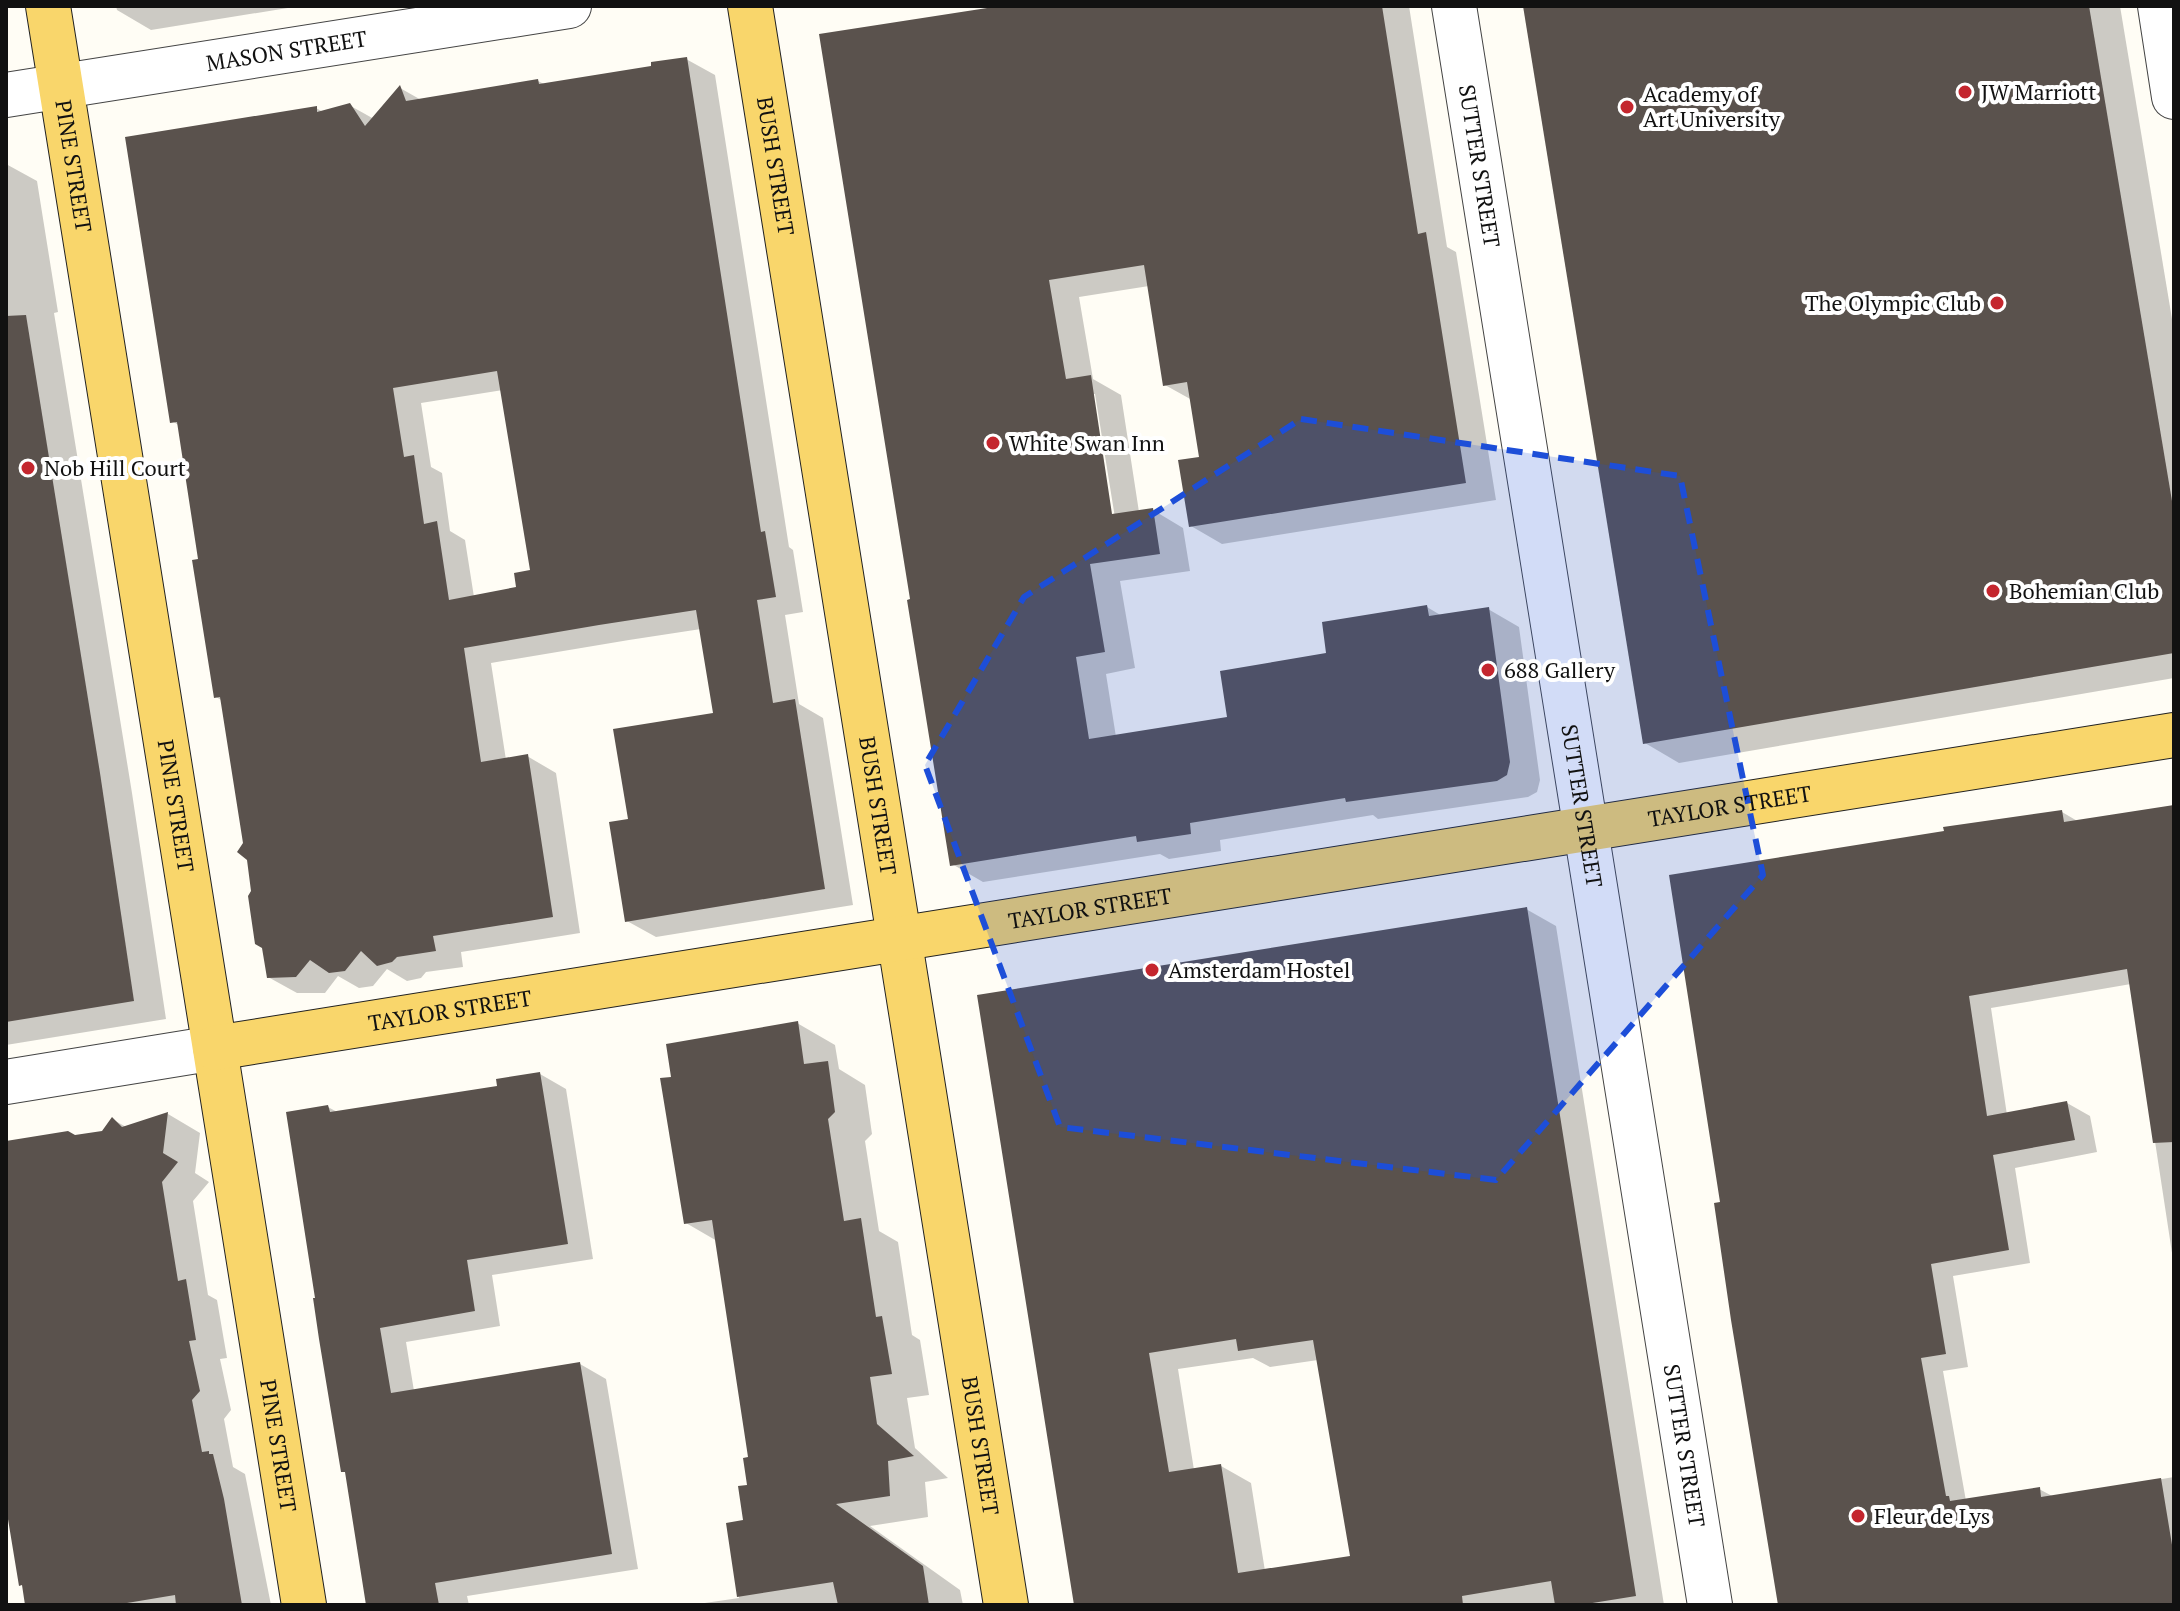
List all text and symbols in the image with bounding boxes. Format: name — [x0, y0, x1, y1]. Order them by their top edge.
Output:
street label: MASON STREET — [204, 23, 369, 77]
place label: JW Marriott — [1981, 77, 2096, 106]
place label: Academy of Art University — [1643, 79, 1781, 133]
street label: SUTTER STREET — [1453, 82, 1508, 250]
marker: JW Marriott — [1956, 83, 1974, 101]
street label: BUSH STREET — [751, 94, 802, 238]
street label: PINE STREET — [49, 98, 99, 235]
marker: Academy of Art University — [1618, 98, 1636, 116]
place label: The Olympic Club — [1805, 288, 1981, 317]
marker: The Olympic Club — [1988, 294, 2006, 312]
place label: White Swan Inn — [1009, 428, 1165, 457]
marker: White Swan Inn — [984, 434, 1002, 452]
place label: Nob Hill Court — [44, 453, 186, 482]
marker: Nob Hill Court — [19, 459, 37, 477]
place label: Bohemian Club — [2009, 576, 2159, 605]
marker: Bohemian Club — [1984, 582, 2002, 600]
place label: 688 Gallery — [1504, 655, 1616, 684]
marker: 688 Gallery — [1479, 661, 1497, 679]
street label: SUTTER STREET — [1555, 722, 1610, 890]
street label: BUSH STREET — [853, 734, 904, 878]
street label: PINE STREET — [152, 737, 202, 874]
street label: TAYLOR STREET — [1646, 778, 1814, 833]
street label: TAYLOR STREET — [1006, 880, 1174, 935]
place label: Amsterdam Hostel — [1168, 955, 1350, 984]
marker: Amsterdam Hostel — [1143, 961, 1161, 979]
street label: TAYLOR STREET — [366, 983, 534, 1037]
street label: SUTTER STREET — [1658, 1362, 1712, 1530]
street label: BUSH STREET — [956, 1374, 1006, 1517]
street label: PINE STREET — [254, 1377, 304, 1514]
place label: Fleur de Lys — [1874, 1501, 1990, 1530]
marker: Fleur de Lys — [1849, 1507, 1867, 1525]

